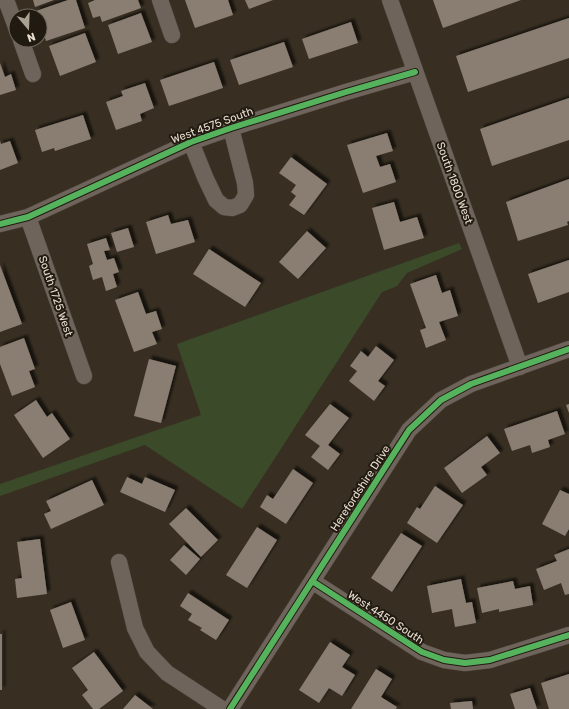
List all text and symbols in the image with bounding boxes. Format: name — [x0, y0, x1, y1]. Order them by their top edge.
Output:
north arrow — [8, 8, 48, 48]
text: N — [25, 30, 37, 44]
street label: West 4575 South — [169, 105, 255, 146]
street label: South 1800 West — [434, 140, 476, 227]
street label: South 1725 West — [36, 254, 76, 339]
street label: Herefordshire Drive — [328, 443, 393, 534]
street label: West 4450 South — [345, 588, 426, 647]

